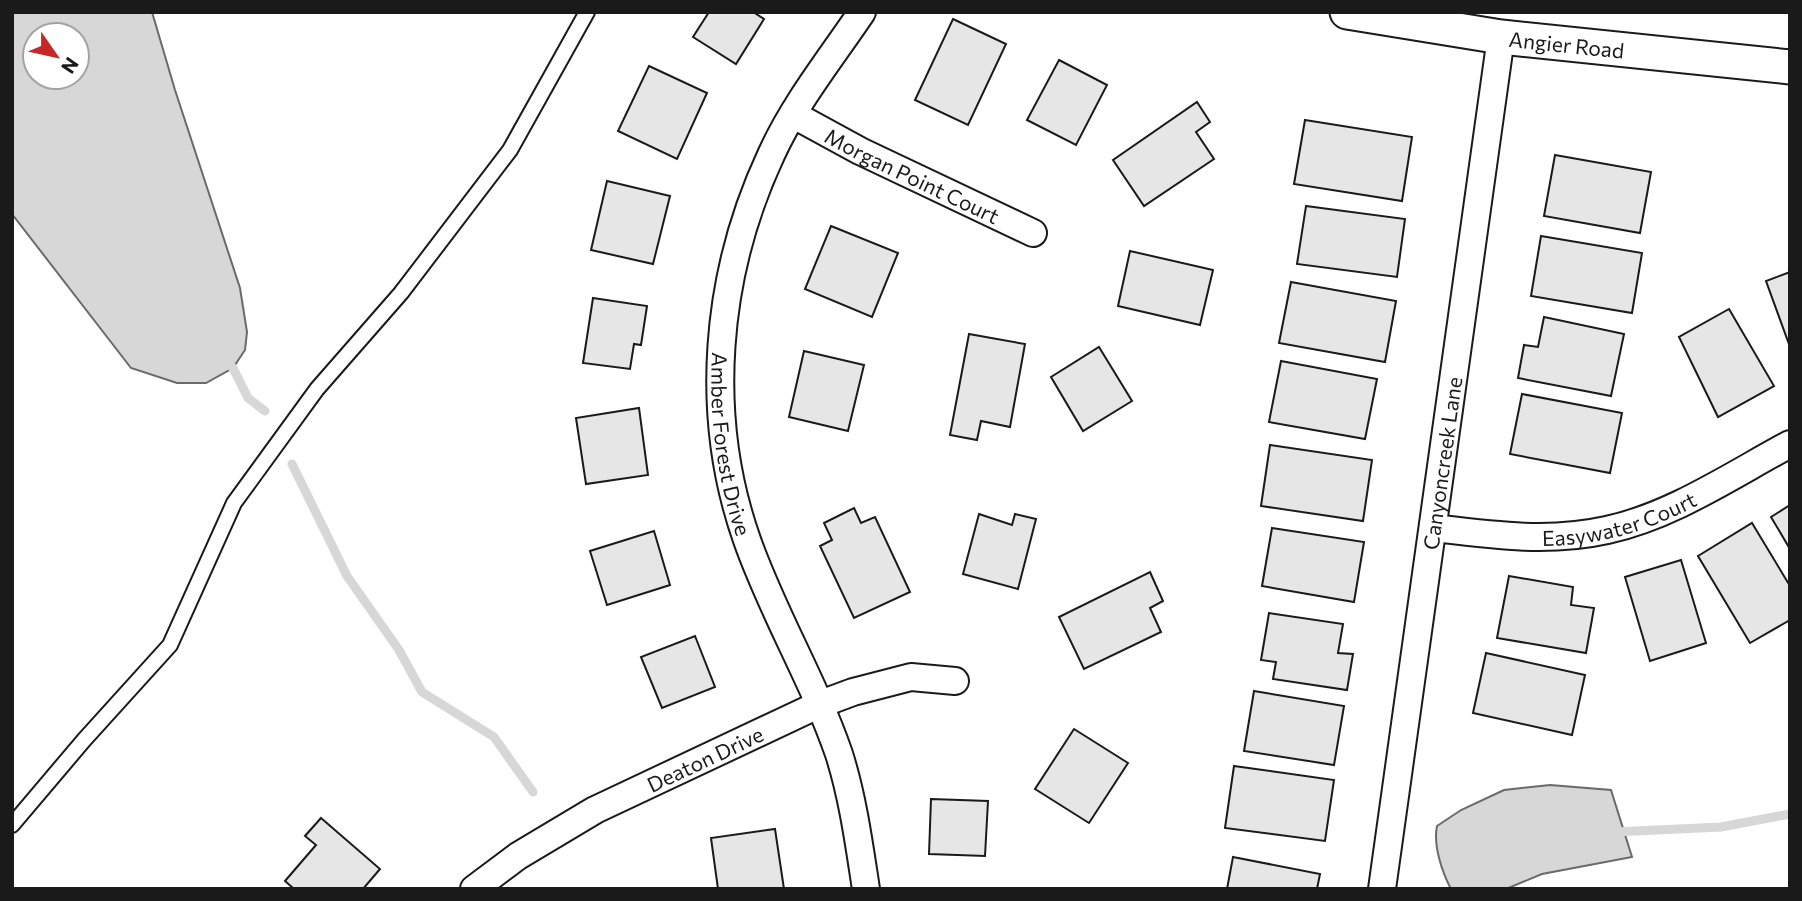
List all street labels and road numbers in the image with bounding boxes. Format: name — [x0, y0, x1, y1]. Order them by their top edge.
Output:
street label: Angier Road — [1508, 25, 1626, 62]
street label: Morgan Point Court — [821, 122, 1004, 228]
street label: Amber Forest Drive — [708, 352, 757, 538]
street label: Canyoncreek Lane — [1417, 375, 1466, 551]
street label: Easywater Court — [1542, 486, 1700, 549]
street label: Deaton Drive — [643, 720, 767, 796]

